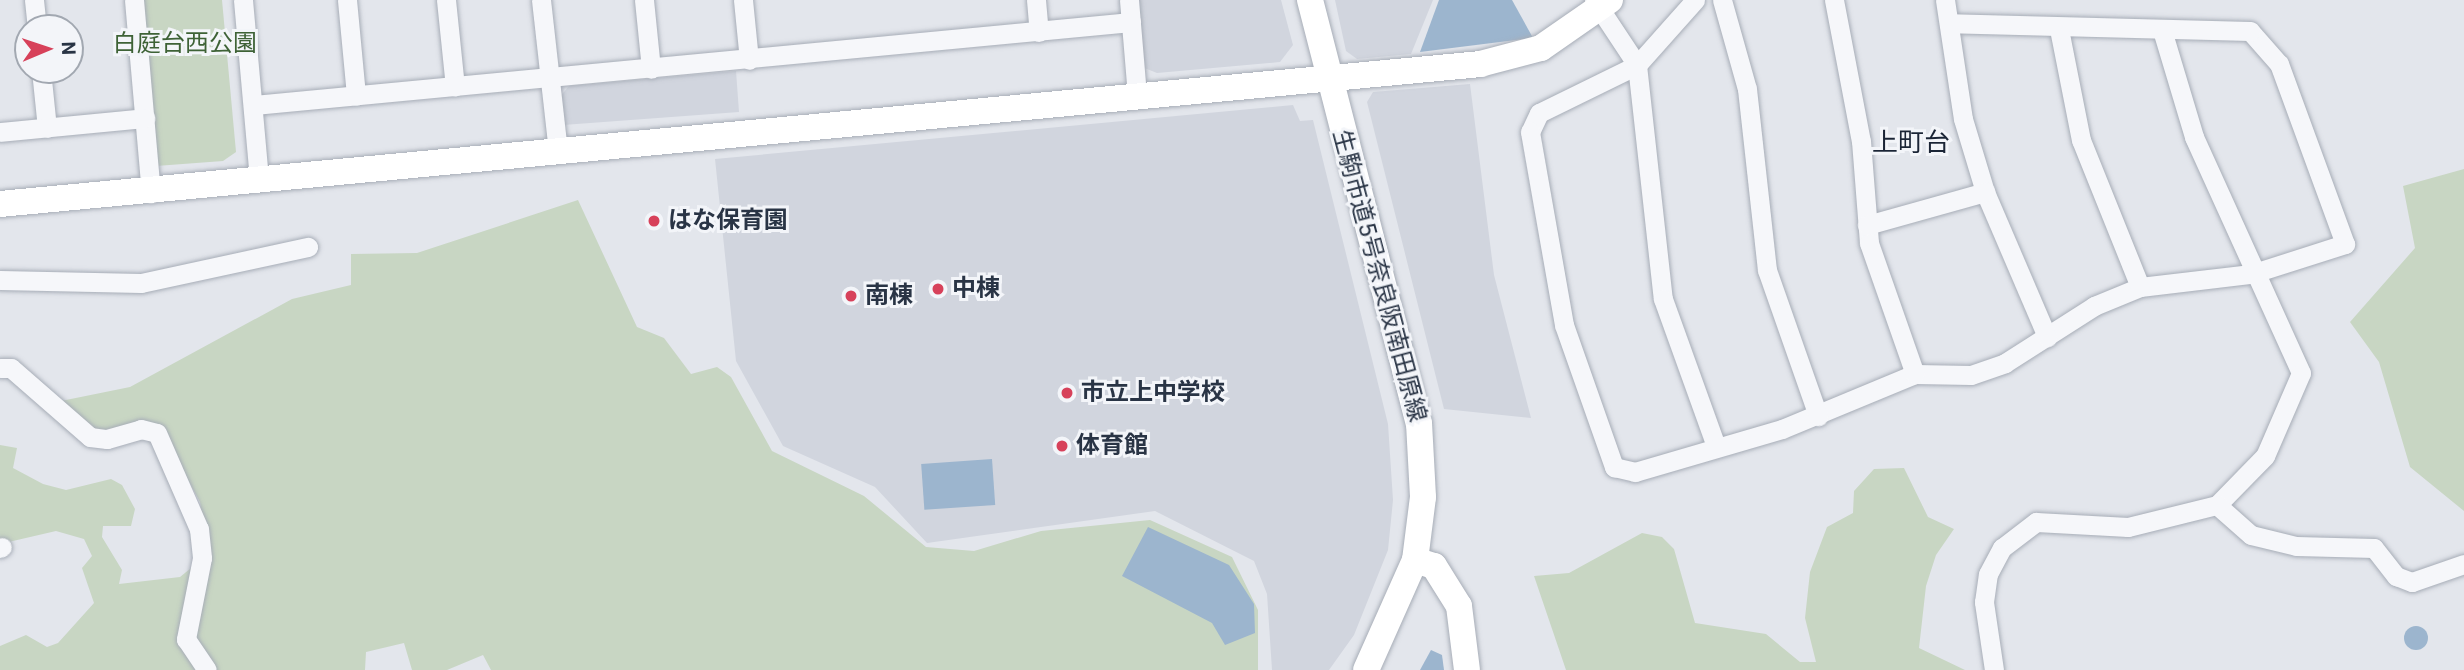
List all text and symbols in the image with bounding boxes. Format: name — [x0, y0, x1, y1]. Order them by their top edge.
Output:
north arrow — [14, 14, 84, 84]
park label: 白庭台西公園 — [113, 30, 257, 58]
text: N — [57, 41, 80, 55]
street label: 生駒市道5号奈良阪南田原線 — [1326, 127, 1432, 425]
district label: 上町台 — [1872, 127, 1950, 159]
place label: はな保育園 — [668, 207, 788, 235]
marker: はな保育園 — [646, 213, 662, 229]
place label: 中棟 — [952, 275, 1000, 303]
marker: 中棟 — [930, 281, 946, 297]
place label: 南棟 — [865, 282, 913, 310]
marker: 南棟 — [843, 288, 859, 304]
place label: 市立上中学校 — [1081, 379, 1225, 407]
marker: 市立上中学校 — [1059, 385, 1075, 401]
place label: 体育館 — [1076, 432, 1148, 460]
marker: 体育館 — [1054, 438, 1070, 454]

